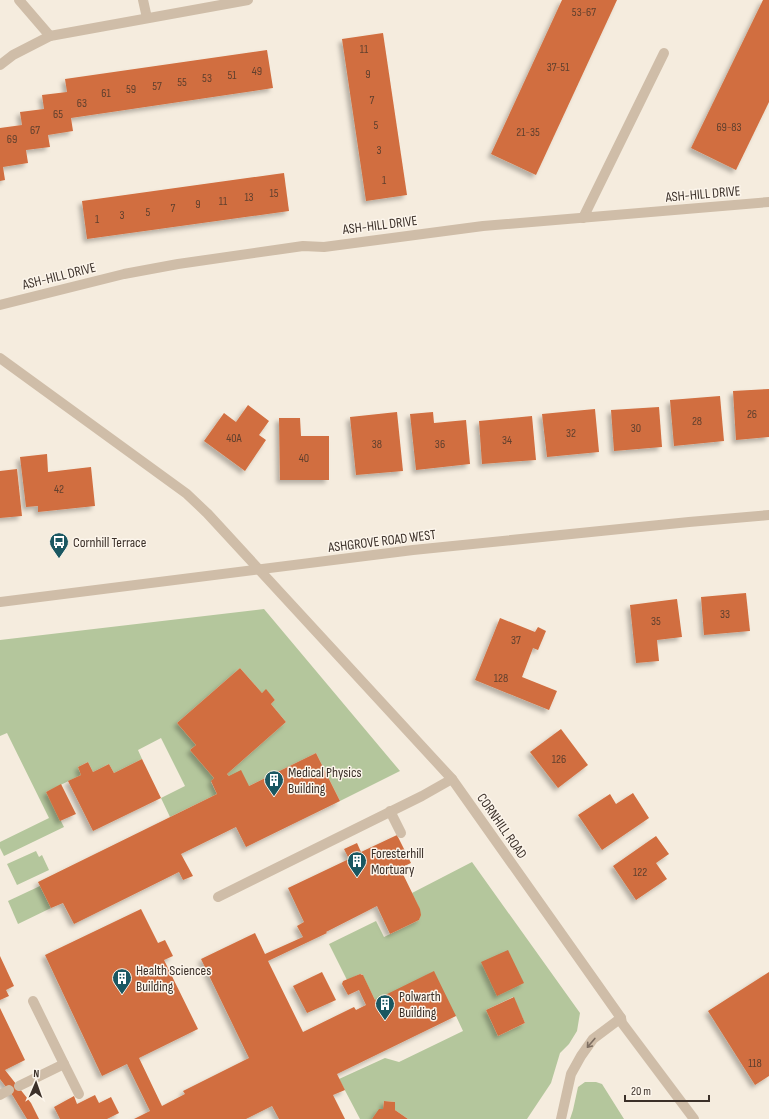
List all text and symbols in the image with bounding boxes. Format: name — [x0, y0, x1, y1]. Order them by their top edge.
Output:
house number: 53-67 — [572, 5, 596, 20]
house number: 11 — [360, 42, 369, 57]
house number: 37-51 — [547, 60, 570, 75]
house number: 49 — [252, 64, 262, 79]
house number: 9 — [365, 67, 371, 82]
house number: 51 — [227, 68, 237, 83]
house number: 53 — [202, 71, 212, 86]
house number: 55 — [177, 75, 187, 90]
house number: 57 — [152, 79, 162, 94]
house number: 59 — [126, 82, 136, 97]
house number: 61 — [101, 86, 112, 101]
house number: 7 — [370, 93, 375, 108]
house number: 63 — [77, 96, 87, 111]
house number: 65 — [53, 107, 63, 122]
house number: 5 — [374, 118, 379, 133]
house number: 69-83 — [716, 120, 742, 135]
house number: 67 — [30, 123, 40, 138]
house number: 21-35 — [516, 125, 540, 140]
house number: 69 — [7, 132, 17, 147]
house number: 3 — [376, 143, 382, 158]
house number: 1 — [382, 173, 387, 188]
street label: ASH-HILL DRIVE — [664, 182, 741, 206]
house number: 15 — [269, 186, 279, 201]
house number: 13 — [244, 190, 254, 205]
house number: 11 — [219, 194, 228, 209]
house number: 9 — [195, 197, 201, 212]
house number: 7 — [171, 201, 176, 216]
house number: 5 — [146, 205, 151, 220]
house number: 3 — [119, 208, 125, 223]
house number: 1 — [95, 212, 100, 227]
street label: ASH-HILL DRIVE — [341, 212, 418, 238]
street label: ASH-HILL DRIVE — [20, 259, 98, 294]
house number: 26 — [747, 407, 757, 422]
house number: 28 — [692, 414, 702, 429]
house number: 30 — [631, 421, 641, 436]
house number: 32 — [566, 426, 576, 441]
house number: 40A — [226, 431, 243, 446]
house number: 34 — [502, 433, 512, 448]
house number: 38 — [372, 437, 382, 452]
house number: 36 — [435, 437, 445, 452]
house number: 40 — [299, 451, 309, 466]
house number: 42 — [54, 482, 64, 497]
street label: ASHGROVE ROAD WEST — [326, 526, 437, 556]
bus stop icon: Cornhill Terrace — [48, 531, 70, 559]
place label: Cornhill Terrace — [73, 534, 146, 551]
house number: 33 — [720, 607, 730, 622]
house number: 35 — [651, 614, 661, 629]
house number: 37 — [511, 633, 521, 648]
house number: 128 — [494, 671, 508, 686]
house number: 126 — [552, 752, 566, 767]
place label: Medical Physics Building — [288, 764, 362, 797]
building icon: Medical Physics Building — [263, 769, 285, 797]
street label: CORNHILL ROAD — [473, 790, 531, 862]
place label: Foresterhill Mortuary — [371, 845, 424, 878]
building icon: Foresterhill Mortuary — [346, 850, 368, 878]
house number: 122 — [633, 865, 647, 880]
place label: Health Sciences Building — [136, 962, 211, 995]
building icon: Health Sciences Building — [111, 967, 133, 995]
place label: Polwarth Building — [399, 988, 441, 1021]
building icon: Polwarth Building — [374, 993, 396, 1021]
one-way arrow — [587, 1037, 596, 1048]
house number: 118 — [748, 1056, 762, 1071]
north arrow — [16, 1063, 56, 1103]
text: N — [33, 1067, 40, 1080]
scale bar — [625, 1077, 709, 1103]
text: 20 m — [631, 1084, 651, 1099]

